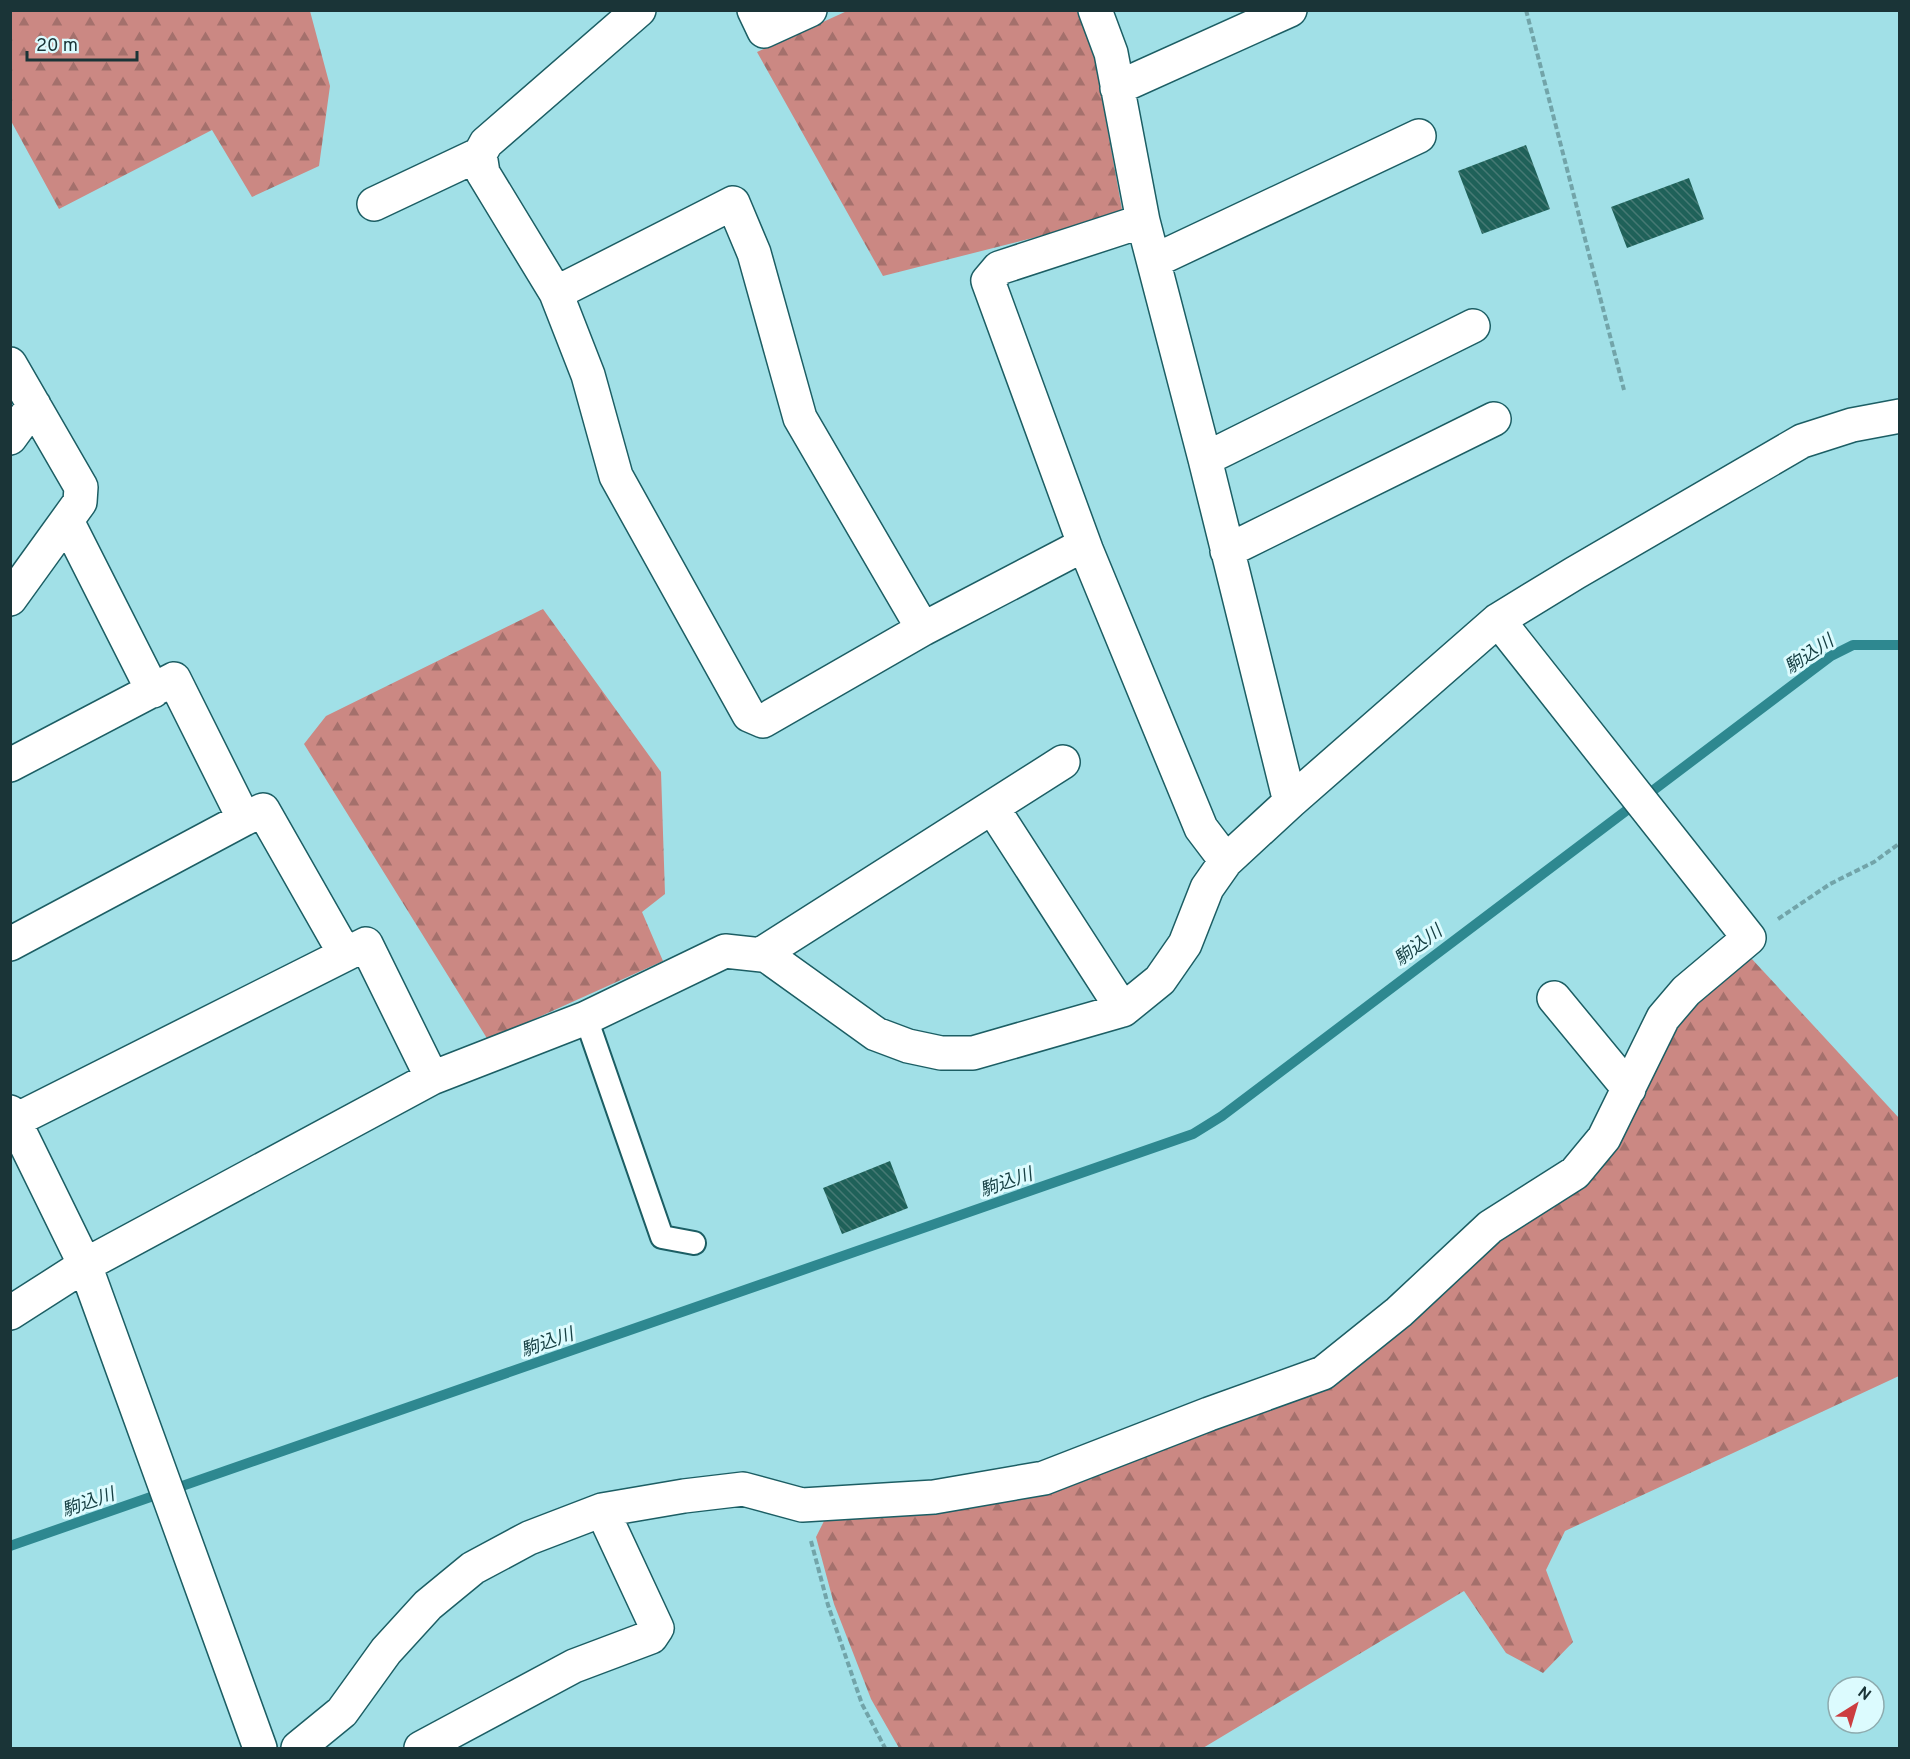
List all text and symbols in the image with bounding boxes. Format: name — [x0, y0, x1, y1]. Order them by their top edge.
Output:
scale bar — [27, 24, 136, 62]
text: 20 m — [36, 35, 78, 58]
water label: 駒込川 — [1781, 629, 1840, 680]
water label: 駒込川 — [1390, 920, 1449, 972]
water label: 駒込川 — [977, 1163, 1038, 1203]
water label: 駒込川 — [518, 1323, 579, 1363]
water label: 駒込川 — [59, 1483, 120, 1523]
north arrow — [1826, 1675, 1886, 1735]
text: N — [1853, 1683, 1874, 1706]

